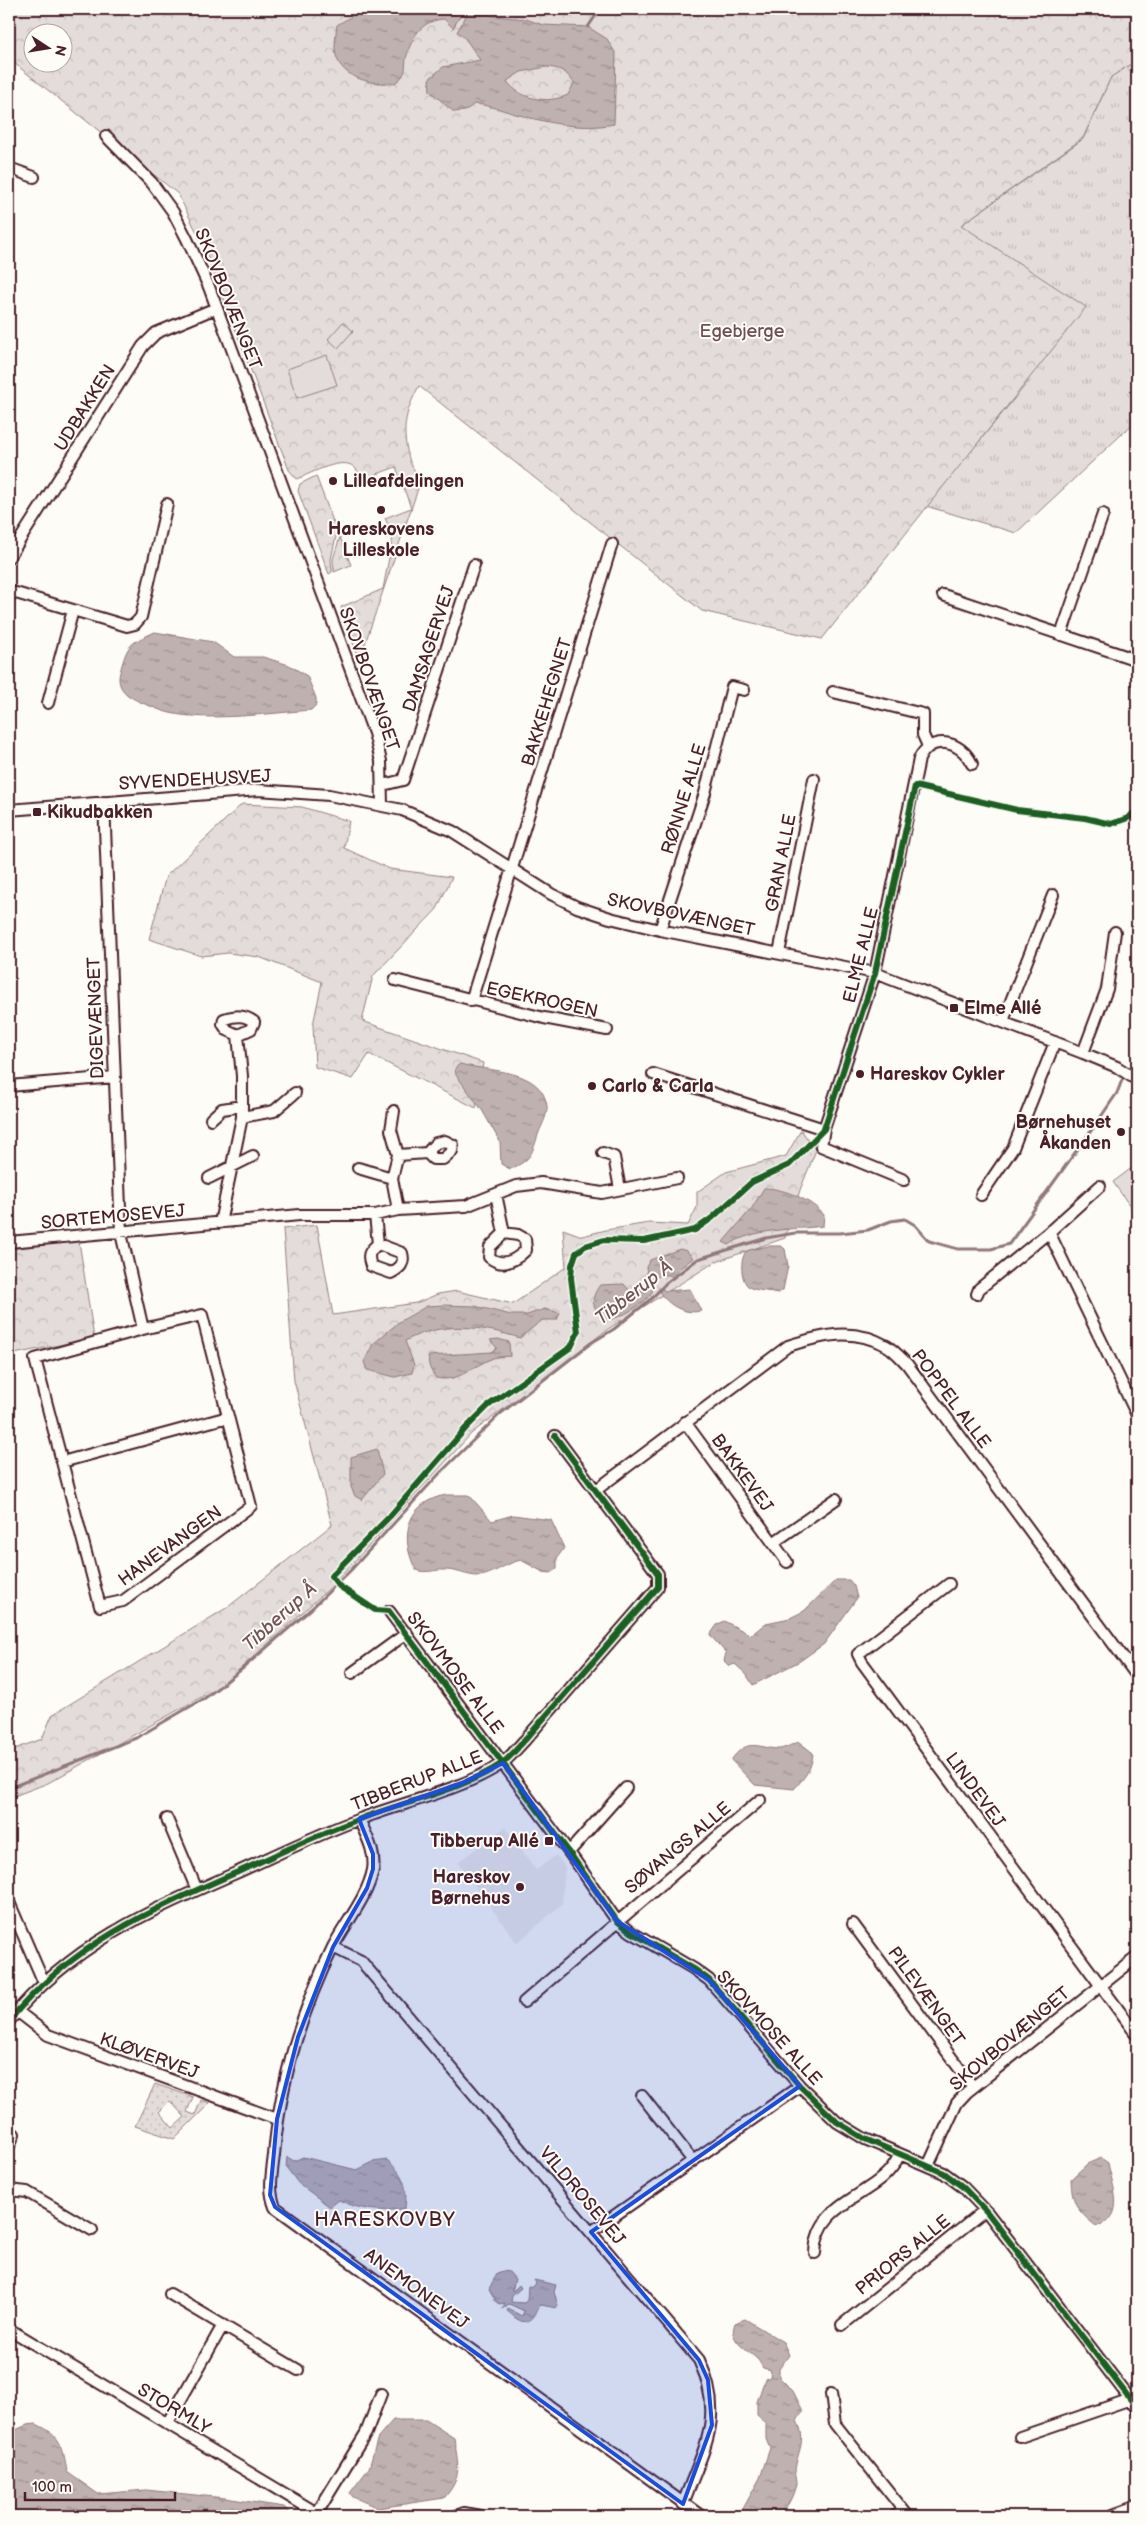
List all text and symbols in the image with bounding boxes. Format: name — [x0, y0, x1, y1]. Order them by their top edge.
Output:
north arrow — [22, 22, 72, 72]
text: N — [51, 44, 70, 58]
street label: SKOVBOVÆNGET — [190, 225, 266, 373]
park label: Egebjerge — [700, 321, 785, 342]
street label: UDBAKKEN — [50, 361, 120, 455]
place label: Lilleafdelingen — [343, 471, 464, 492]
marker: Lilleafdelingen — [327, 475, 339, 487]
marker: Hareskovens Lilleskole — [375, 504, 387, 516]
place label: Hareskovens Lilleskole — [328, 519, 434, 561]
street label: DAMSAGERVEJ — [399, 583, 459, 715]
street label: SKOVBOVÆNGET — [335, 605, 403, 754]
street label: BAKKEHEGNET — [518, 635, 577, 769]
street label: RØNNE ALLE — [657, 741, 711, 857]
street label: SYVENDEHUSVEJ — [118, 766, 272, 794]
place label: Kikudbakken — [47, 802, 153, 823]
marker: Kikudbakken — [31, 806, 43, 818]
street label: GRAN ALLE — [761, 812, 801, 914]
street label: SKOVBOVÆNGET — [605, 889, 757, 941]
street label: ELME ALLE — [839, 905, 883, 1005]
street label: DIGEVÆNGET — [83, 957, 109, 1079]
street label: EGEKROGEN — [484, 978, 600, 1022]
place label: Elme Allé — [964, 998, 1042, 1019]
marker: Elme Allé — [948, 1002, 960, 1014]
place label: Hareskov Cykler — [870, 1064, 1005, 1085]
marker: Hareskov Cykler — [854, 1068, 866, 1080]
place label: Carlo & Carla — [602, 1076, 714, 1097]
marker: Carlo & Carla — [586, 1080, 598, 1092]
place label: Børnehuset Åkanden — [1015, 1112, 1111, 1154]
marker: Børnehuset Åkanden — [1115, 1126, 1127, 1138]
street label: SORTEMOSEVEJ — [40, 1200, 186, 1234]
water label: Tibberup Å — [590, 1255, 677, 1330]
street label: POPPEL ALLE — [907, 1345, 995, 1453]
street label: BAKKEVEJ — [707, 1430, 777, 1516]
street label: HANEVANGEN — [114, 1501, 226, 1591]
water label: Tibberup Å — [238, 1577, 322, 1656]
street label: SKOVMOSE ALLE — [402, 1608, 508, 1738]
street label: TIBBERUP ALLE — [349, 1746, 486, 1816]
street label: LINDEVEJ — [941, 1749, 1009, 1832]
street label: SØVANGS ALLE — [621, 1798, 735, 1898]
place label: Tibberup Allé — [430, 1831, 539, 1852]
marker: Tibberup Allé — [543, 1835, 555, 1847]
place label: Hareskov Børnehus — [431, 1867, 510, 1909]
marker: Hareskov Børnehus — [514, 1881, 526, 1893]
street label: PILEVÆNGET — [883, 1943, 969, 2050]
street label: SKOVMOSE ALLE — [712, 1966, 826, 2090]
street label: SKOVBOVÆNGET — [946, 1983, 1074, 2095]
street label: KLØVERVEJ — [97, 2028, 202, 2084]
street label: VILDROSEVEJ — [535, 2142, 629, 2250]
district label: HARESKOVBY — [314, 2208, 456, 2232]
street label: PRIORS ALLE — [851, 2210, 955, 2300]
street label: ANEMONEVEJ — [360, 2244, 472, 2334]
street label: STORMLY — [134, 2379, 215, 2439]
scale bar — [25, 2470, 175, 2502]
text: 100 m — [32, 2478, 72, 2497]

